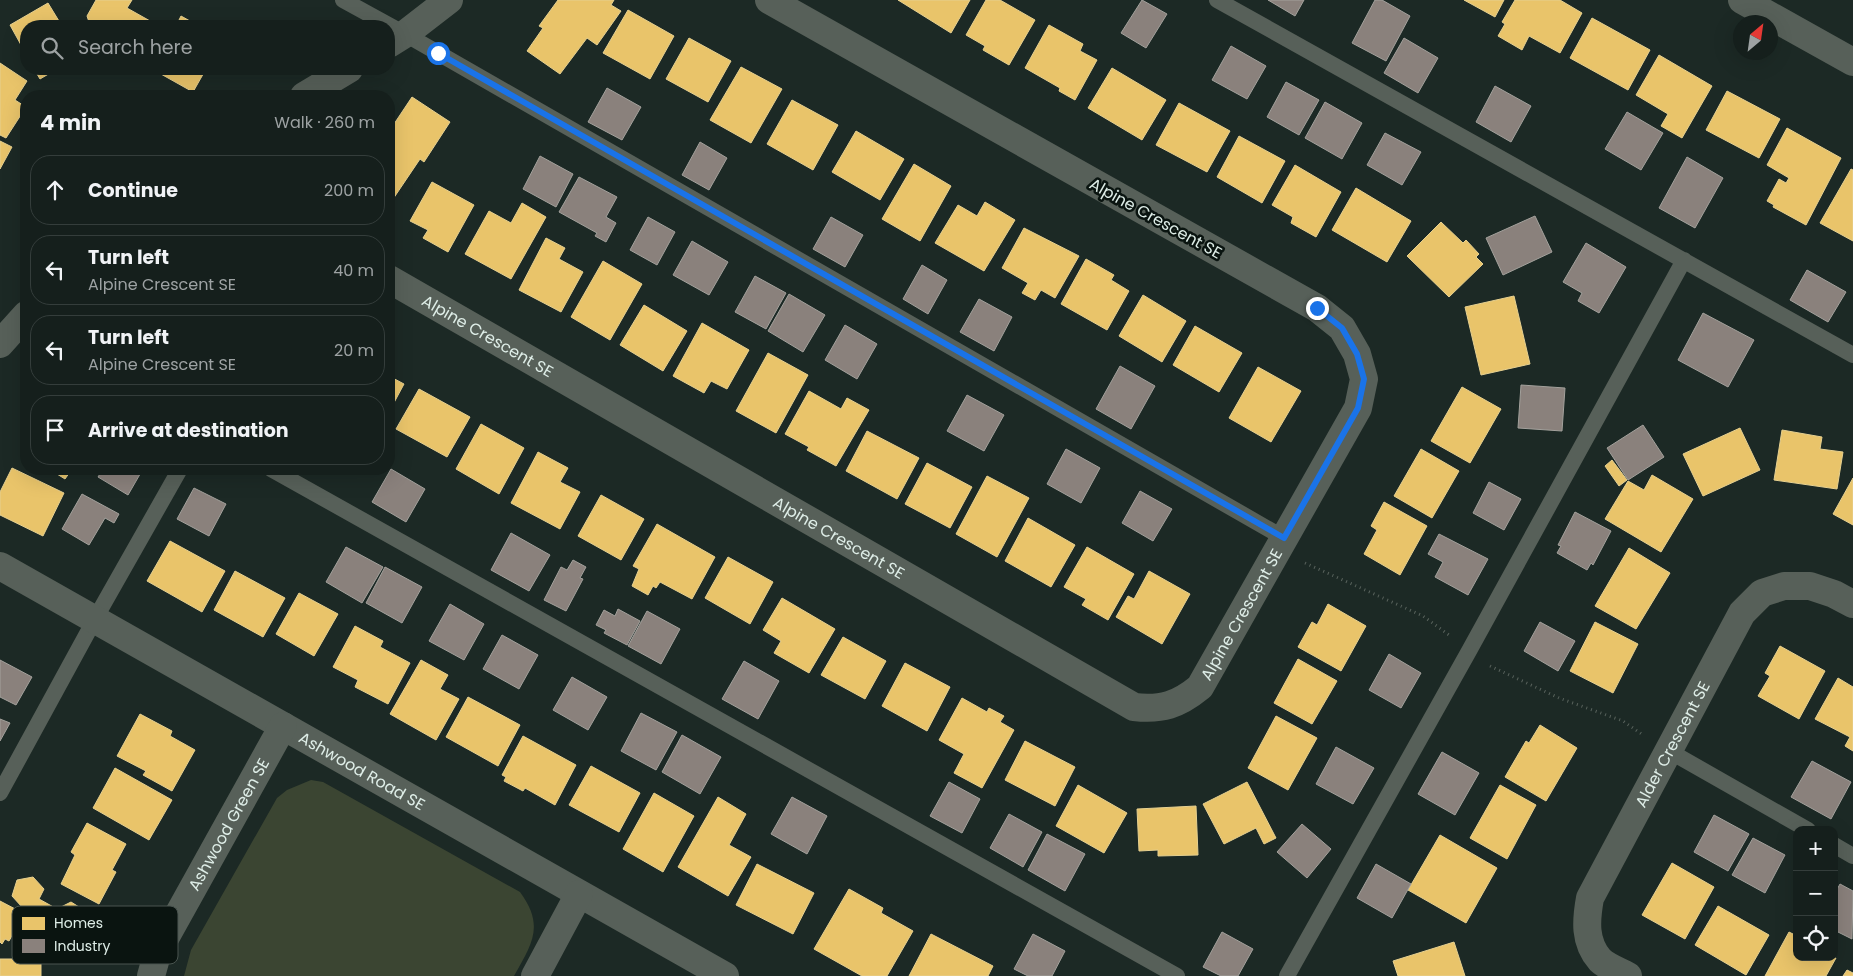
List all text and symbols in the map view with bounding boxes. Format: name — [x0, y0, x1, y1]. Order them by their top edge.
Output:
north arrow — [1733, 15, 1778, 60]
search box — [20, 20, 395, 75]
icon: search — [38, 34, 66, 62]
text: Search here — [78, 34, 192, 61]
route start — [427, 42, 450, 65]
text: 4 min — [40, 108, 101, 137]
text: Walk · 260 m — [274, 111, 375, 134]
street label: Alpine Crescent SE — [1085, 172, 1226, 264]
icon: ahead — [41, 176, 69, 204]
text: Continue — [88, 177, 178, 204]
text: 200 m — [324, 179, 374, 202]
text: Turn left — [88, 244, 169, 271]
icon: left — [41, 256, 69, 284]
text: 40 m — [333, 259, 374, 282]
text: Alpine Crescent SE — [88, 273, 236, 296]
street label: Alpine Crescent SE — [418, 289, 558, 383]
route end — [1306, 297, 1329, 320]
text: Turn left — [88, 324, 169, 351]
icon: left — [41, 336, 69, 364]
text: 20 m — [334, 339, 374, 362]
text: Alpine Crescent SE — [88, 353, 236, 376]
icon: arrive — [41, 416, 69, 444]
text: Arrive at destination — [88, 417, 289, 444]
street label: Alpine Crescent SE — [769, 491, 909, 585]
street label: Alpine Crescent SE — [1195, 544, 1288, 685]
street label: Alder Crescent SE — [1629, 677, 1716, 812]
street label: Ashwood Road SE — [295, 726, 429, 816]
street label: Ashwood Green SE — [183, 754, 275, 895]
map controls — [1793, 826, 1838, 961]
button: + — [1793, 826, 1838, 871]
button: − — [1793, 871, 1838, 916]
legend — [12, 906, 178, 964]
text: Homes — [54, 913, 103, 933]
button: locate — [1793, 916, 1838, 961]
text: Industry — [54, 936, 110, 956]

